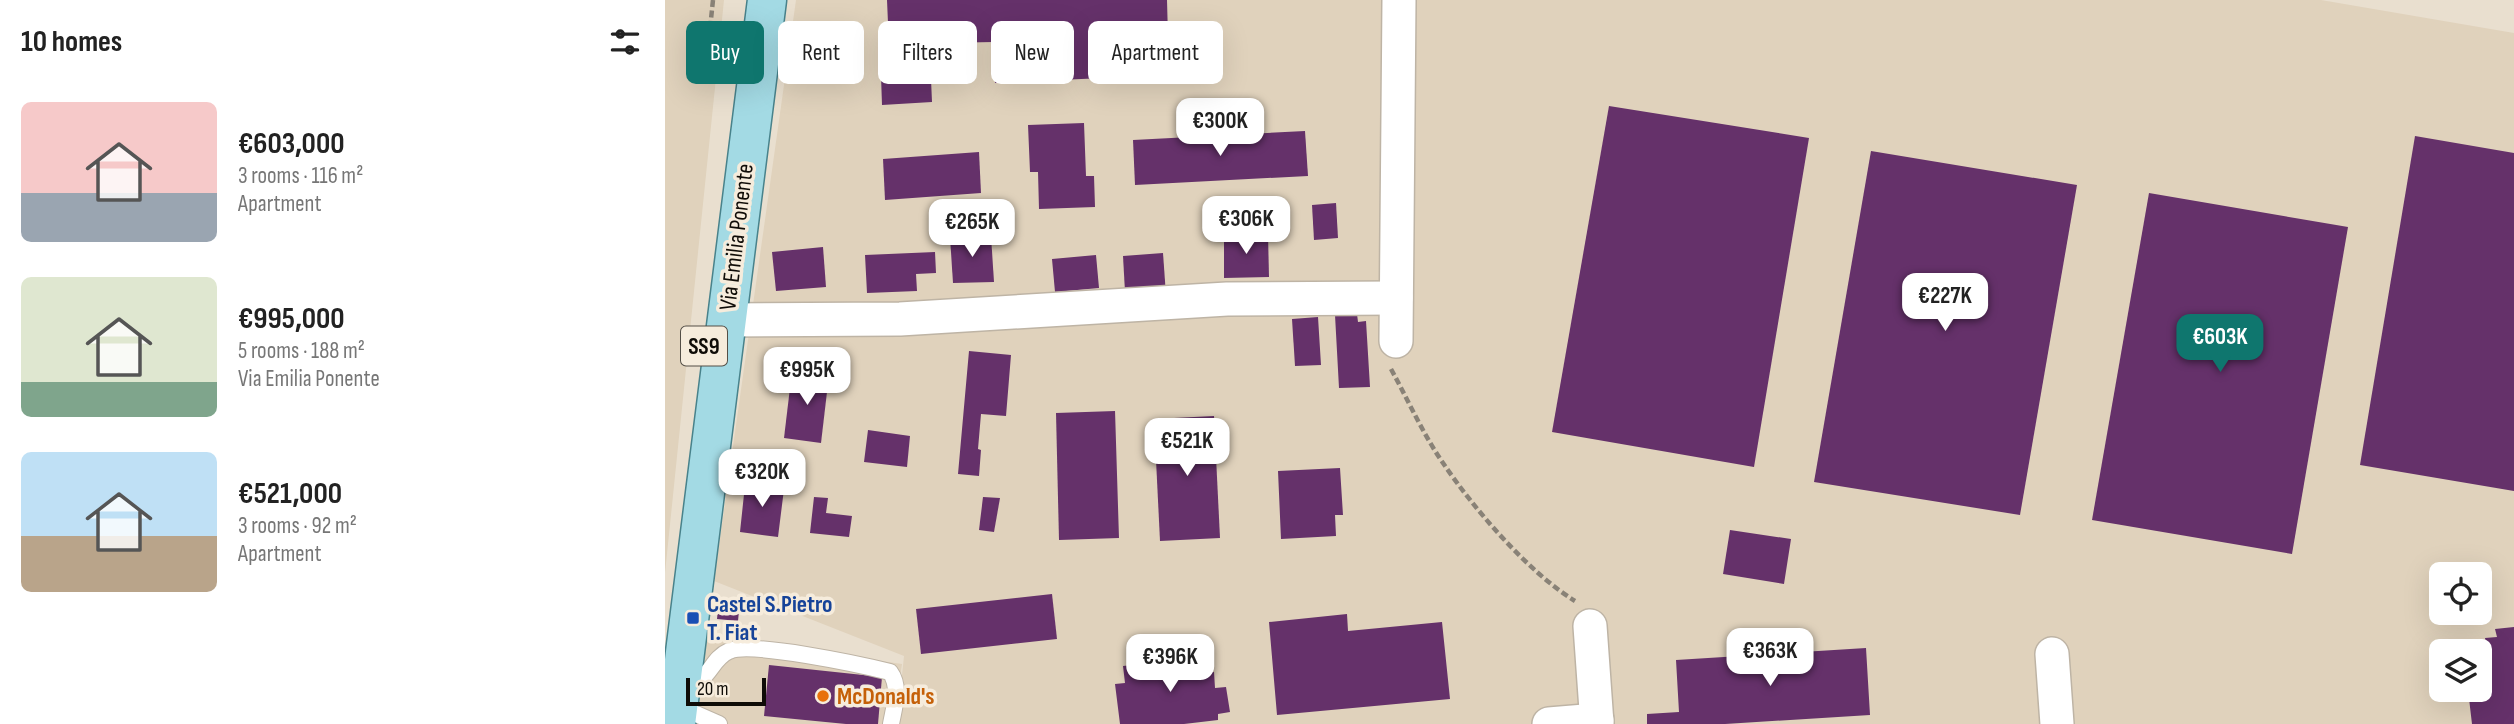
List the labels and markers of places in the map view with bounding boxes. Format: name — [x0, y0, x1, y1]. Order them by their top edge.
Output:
pin: €300K — [1171, 99, 1269, 158]
pin: €306K — [1197, 196, 1295, 256]
pin: €265K — [923, 200, 1021, 259]
pin: €227K — [1896, 274, 1994, 333]
pin: €603K — [2171, 314, 2269, 374]
pin: €995K — [758, 348, 856, 407]
pin: €521K — [1138, 419, 1236, 478]
pin: €320K — [713, 449, 811, 509]
place label: Castel S.Pietro T. Fiat — [707, 590, 833, 647]
marker: Castel S.Pietro T. Fiat — [685, 610, 701, 626]
pin: €363K — [1721, 628, 1819, 688]
pin: €396K — [1121, 634, 1219, 694]
place label: McDonald's — [837, 682, 935, 711]
marker: McDonald's — [815, 688, 831, 704]

